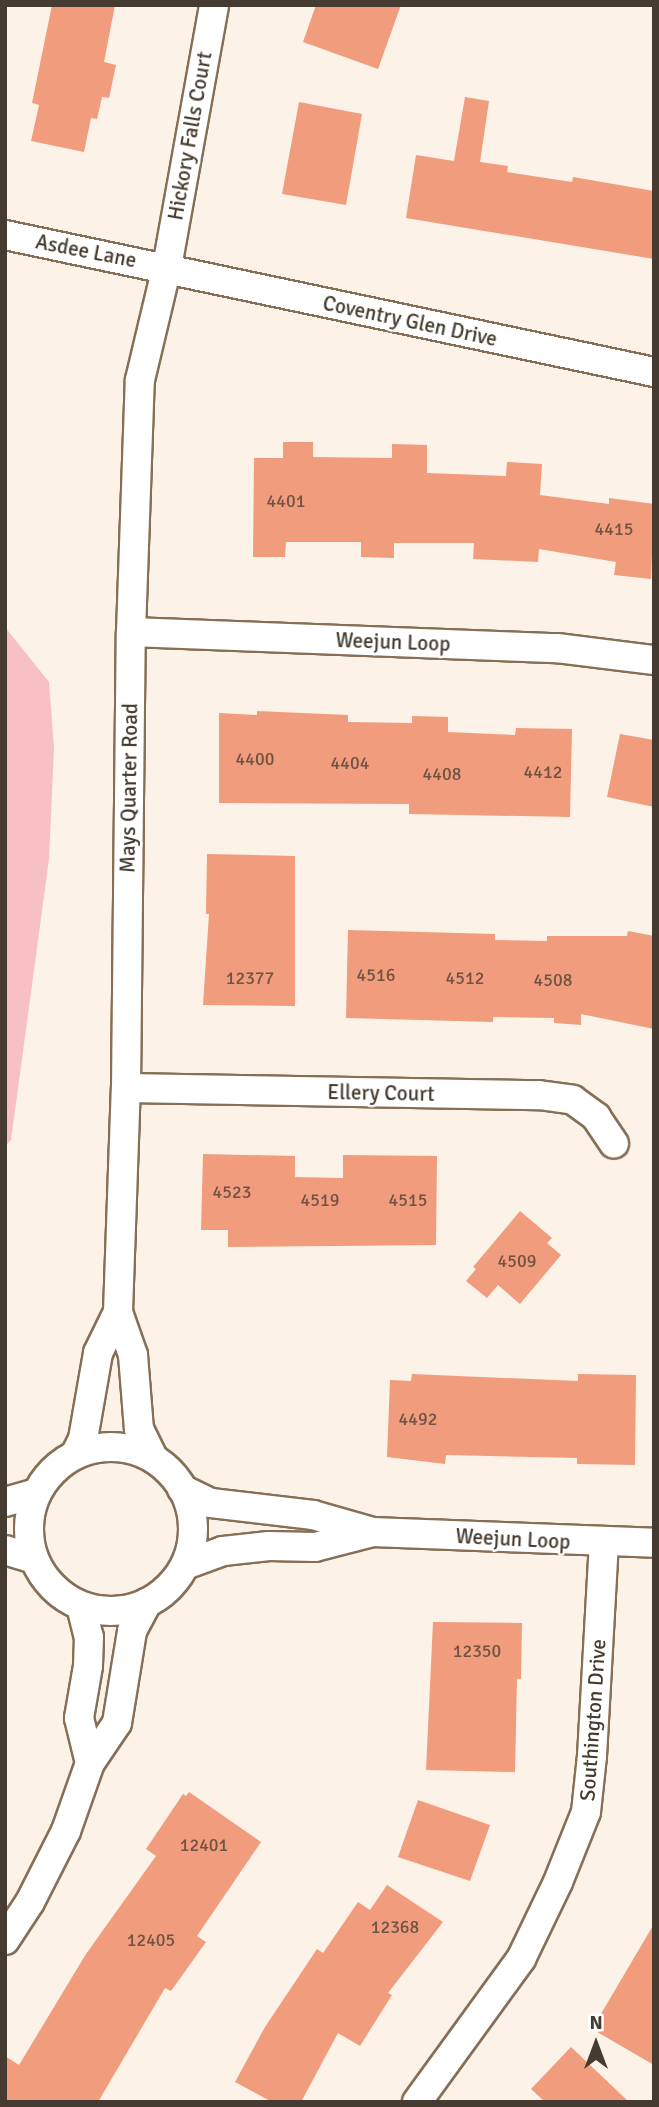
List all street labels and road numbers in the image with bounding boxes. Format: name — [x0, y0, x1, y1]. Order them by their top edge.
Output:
street label: Hickory Falls Court — [163, 50, 217, 222]
street label: Asdee Lane — [33, 229, 139, 273]
street label: Coventry Glen Drive — [321, 290, 499, 352]
street label: Weejun Loop — [335, 627, 451, 657]
street label: Mays Quarter Road — [115, 703, 143, 873]
street label: Ellery Court — [327, 1079, 435, 1107]
street label: Weejun Loop — [455, 1523, 571, 1555]
street label: Southington Drive — [575, 1638, 611, 1802]

